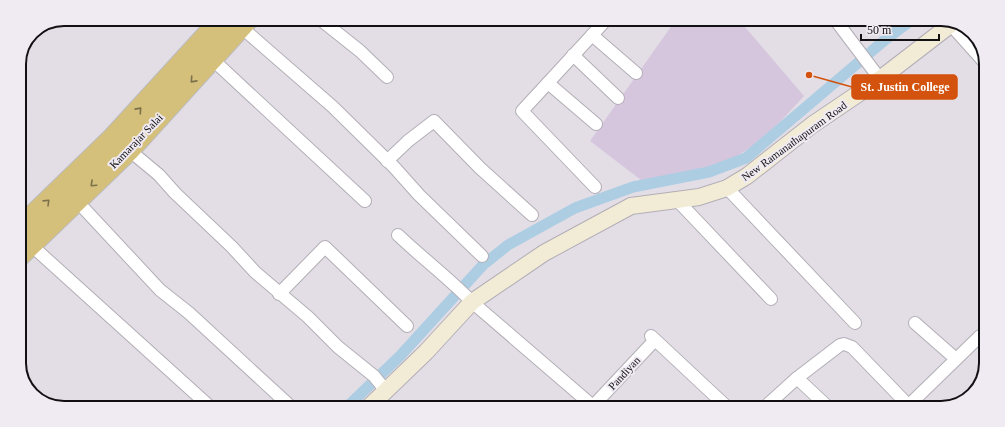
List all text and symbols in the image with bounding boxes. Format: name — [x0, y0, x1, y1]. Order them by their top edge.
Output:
scale bar — [861, 16, 939, 42]
text: 50 m — [867, 23, 892, 37]
one-way arrow — [190, 75, 197, 83]
callout: St. Justin College — [852, 75, 957, 99]
text: St. Justin College — [860, 80, 950, 94]
street label: New Ramanathapuram Road — [739, 99, 849, 183]
one-way arrow — [134, 107, 142, 115]
street label: Kamarajar Salai — [107, 111, 165, 171]
one-way arrow — [90, 179, 98, 187]
one-way arrow — [42, 199, 50, 207]
street label: Pandiyan — [606, 354, 643, 392]

